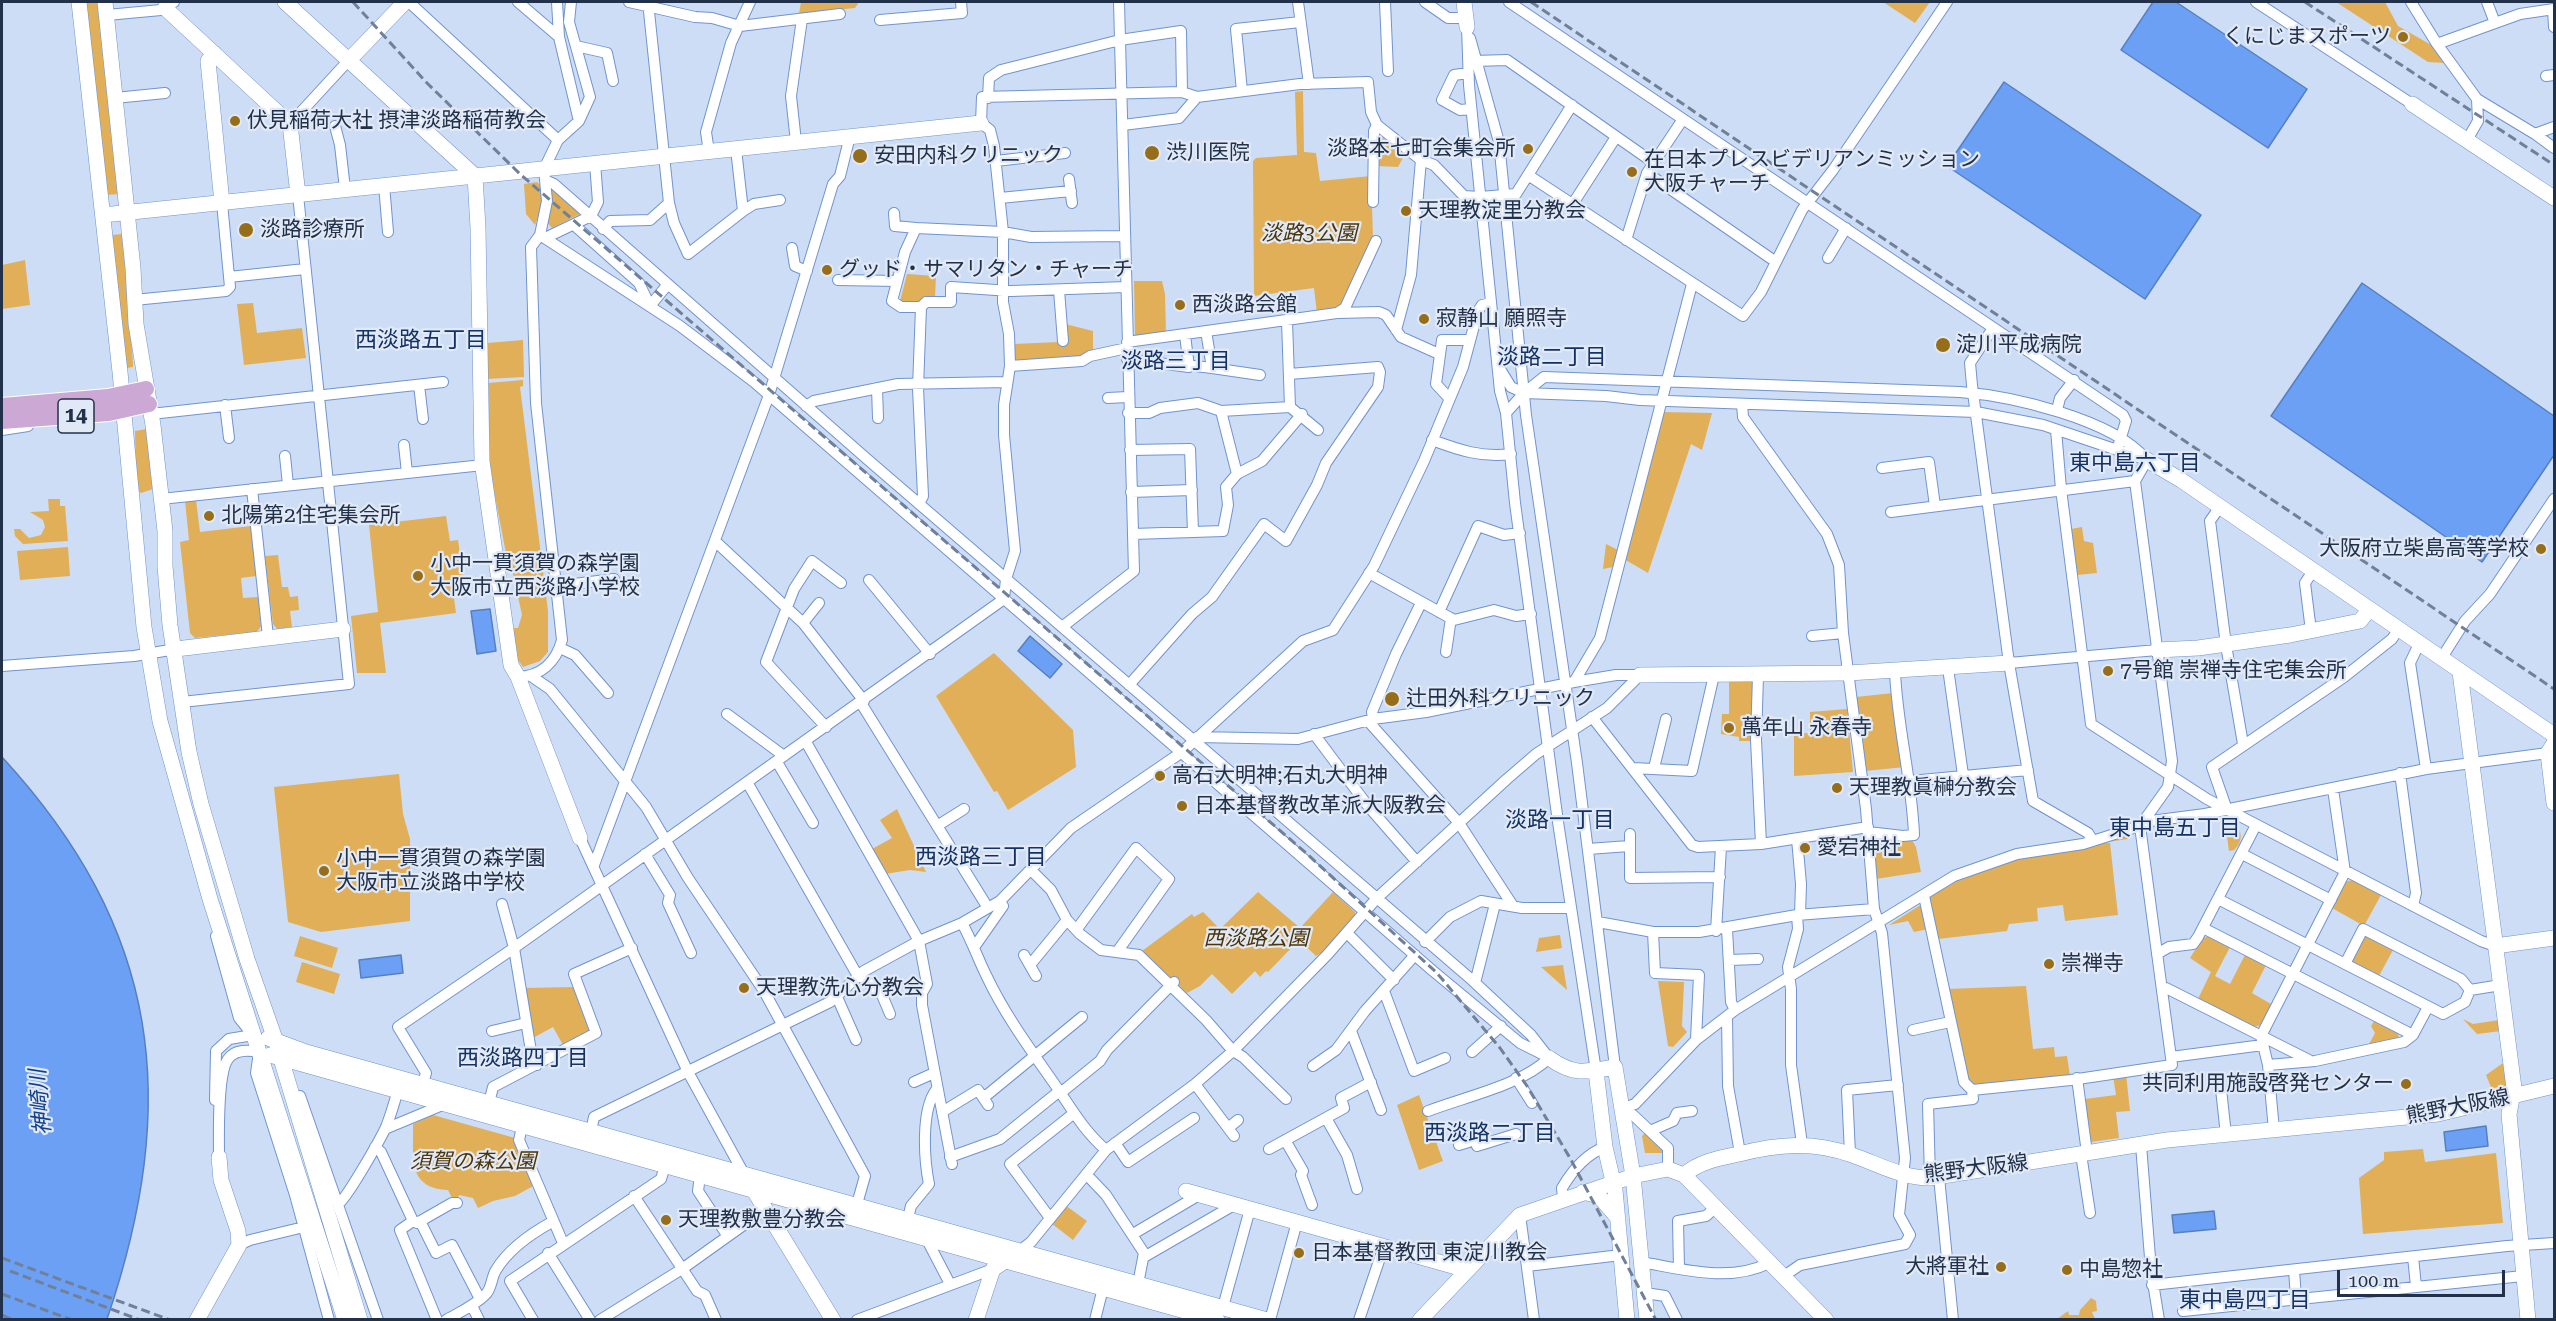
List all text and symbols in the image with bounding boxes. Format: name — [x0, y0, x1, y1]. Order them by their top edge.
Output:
place label: くにじまスポーツ — [2223, 24, 2391, 50]
marker: くにじまスポーツ — [2396, 30, 2410, 44]
place label: 伏見稲荷大社 摂津淡路稲荷教会 — [247, 108, 546, 134]
marker: 伏見稲荷大社 摂津淡路稲荷教会 — [228, 114, 242, 128]
place label: 淡路本七町会集会所 — [1327, 136, 1516, 162]
place label: 渋川医院 — [1166, 140, 1250, 166]
marker: 淡路本七町会集会所 — [1521, 142, 1535, 156]
place label: 安田内科クリニック — [874, 143, 1063, 169]
marker: 渋川医院 — [1143, 144, 1161, 162]
marker: 安田内科クリニック — [851, 147, 869, 165]
place label: 在日本プレスビデリアンミッション 大阪チャーチ — [1644, 147, 1980, 197]
marker: 在日本プレスビデリアンミッション 大阪チャーチ — [1625, 165, 1639, 179]
place label: 天理教淀里分教会 — [1418, 198, 1586, 224]
marker: 天理教淀里分教会 — [1399, 204, 1413, 218]
place label: 淡路診療所 — [260, 217, 365, 243]
marker: 淡路診療所 — [237, 221, 255, 239]
park label: 淡路3公園 — [1261, 221, 1357, 247]
place label: グッド・サマリタン・チャーチ — [839, 257, 1133, 283]
marker: グッド・サマリタン・チャーチ — [820, 263, 834, 277]
place label: 西淡路会館 — [1192, 292, 1297, 318]
marker: 西淡路会館 — [1173, 298, 1187, 312]
place label: 寂静山 願照寺 — [1436, 306, 1567, 332]
marker: 寂静山 願照寺 — [1417, 312, 1431, 326]
district label: 西淡路五丁目 — [355, 328, 487, 354]
place label: 淀川平成病院 — [1956, 332, 2082, 358]
marker: 淀川平成病院 — [1934, 336, 1952, 354]
district label: 淡路二丁目 — [1497, 345, 1607, 371]
district label: 淡路三丁目 — [1121, 349, 1231, 375]
road number: 14 — [58, 399, 94, 433]
district label: 東中島六丁目 — [2069, 451, 2201, 477]
place label: 北陽第2住宅集会所 — [221, 503, 401, 529]
marker: 北陽第2住宅集会所 — [202, 509, 216, 523]
place label: 大阪府立柴島高等学校 — [2319, 536, 2529, 562]
marker: 大阪府立柴島高等学校 — [2534, 542, 2548, 556]
place label: 小中一貫須賀の森学園 大阪市立西淡路小学校 — [430, 551, 640, 601]
marker: 小中一貫須賀の森学園 大阪市立西淡路小学校 — [411, 569, 425, 583]
place label: 7号館 崇禅寺住宅集会所 — [2120, 658, 2347, 684]
marker: 7号館 崇禅寺住宅集会所 — [2101, 664, 2115, 678]
place label: 辻田外科クリニック — [1406, 686, 1595, 712]
marker: 辻田外科クリニック — [1383, 690, 1401, 708]
place label: 萬年山 永春寺 — [1741, 715, 1872, 741]
marker: 萬年山 永春寺 — [1722, 721, 1736, 735]
place label: 高石大明神;石丸大明神 — [1172, 763, 1388, 789]
marker: 高石大明神;石丸大明神 — [1153, 769, 1167, 783]
place label: 天理教眞榊分教会 — [1849, 775, 2017, 801]
marker: 天理教眞榊分教会 — [1830, 781, 1844, 795]
place label: 日本基督教改革派大阪教会 — [1194, 793, 1446, 819]
marker: 日本基督教改革派大阪教会 — [1175, 799, 1189, 813]
district label: 淡路一丁目 — [1505, 808, 1615, 834]
district label: 東中島五丁目 — [2109, 816, 2241, 842]
place label: 愛宕神社 — [1817, 835, 1901, 861]
marker: 愛宕神社 — [1798, 841, 1812, 855]
district label: 西淡路三丁目 — [915, 845, 1047, 871]
place label: 小中一貫須賀の森学園 大阪市立淡路中学校 — [336, 846, 546, 896]
marker: 小中一貫須賀の森学園 大阪市立淡路中学校 — [317, 864, 331, 878]
park label: 西淡路公園 — [1204, 926, 1308, 952]
place label: 崇禅寺 — [2061, 951, 2124, 977]
marker: 崇禅寺 — [2042, 957, 2056, 971]
place label: 天理教洗心分教会 — [756, 975, 924, 1001]
marker: 天理教洗心分教会 — [737, 981, 751, 995]
district label: 西淡路四丁目 — [457, 1046, 589, 1072]
water label: 神崎川 — [25, 1068, 57, 1136]
place label: 共同利用施設啓発センター — [2142, 1071, 2394, 1097]
marker: 共同利用施設啓発センター — [2399, 1077, 2413, 1091]
street label: 熊野大阪線 — [2404, 1085, 2512, 1129]
district label: 西淡路二丁目 — [1424, 1121, 1556, 1147]
park label: 須賀の森公園 — [410, 1149, 536, 1175]
street label: 熊野大阪線 — [1922, 1150, 2030, 1188]
place label: 天理教敷豊分教会 — [678, 1207, 846, 1233]
marker: 天理教敷豊分教会 — [659, 1213, 673, 1227]
place label: 日本基督教団 東淀川教会 — [1311, 1240, 1547, 1266]
marker: 日本基督教団 東淀川教会 — [1292, 1246, 1306, 1260]
place label: 大將軍社 — [1905, 1254, 1989, 1280]
place label: 中島惣社 — [2079, 1257, 2163, 1283]
scale bar — [2340, 1258, 2508, 1296]
marker: 大將軍社 — [1994, 1260, 2008, 1274]
marker: 中島惣社 — [2060, 1263, 2074, 1277]
text: 100 m — [2348, 1270, 2399, 1291]
district label: 東中島四丁目 — [2179, 1288, 2311, 1314]

